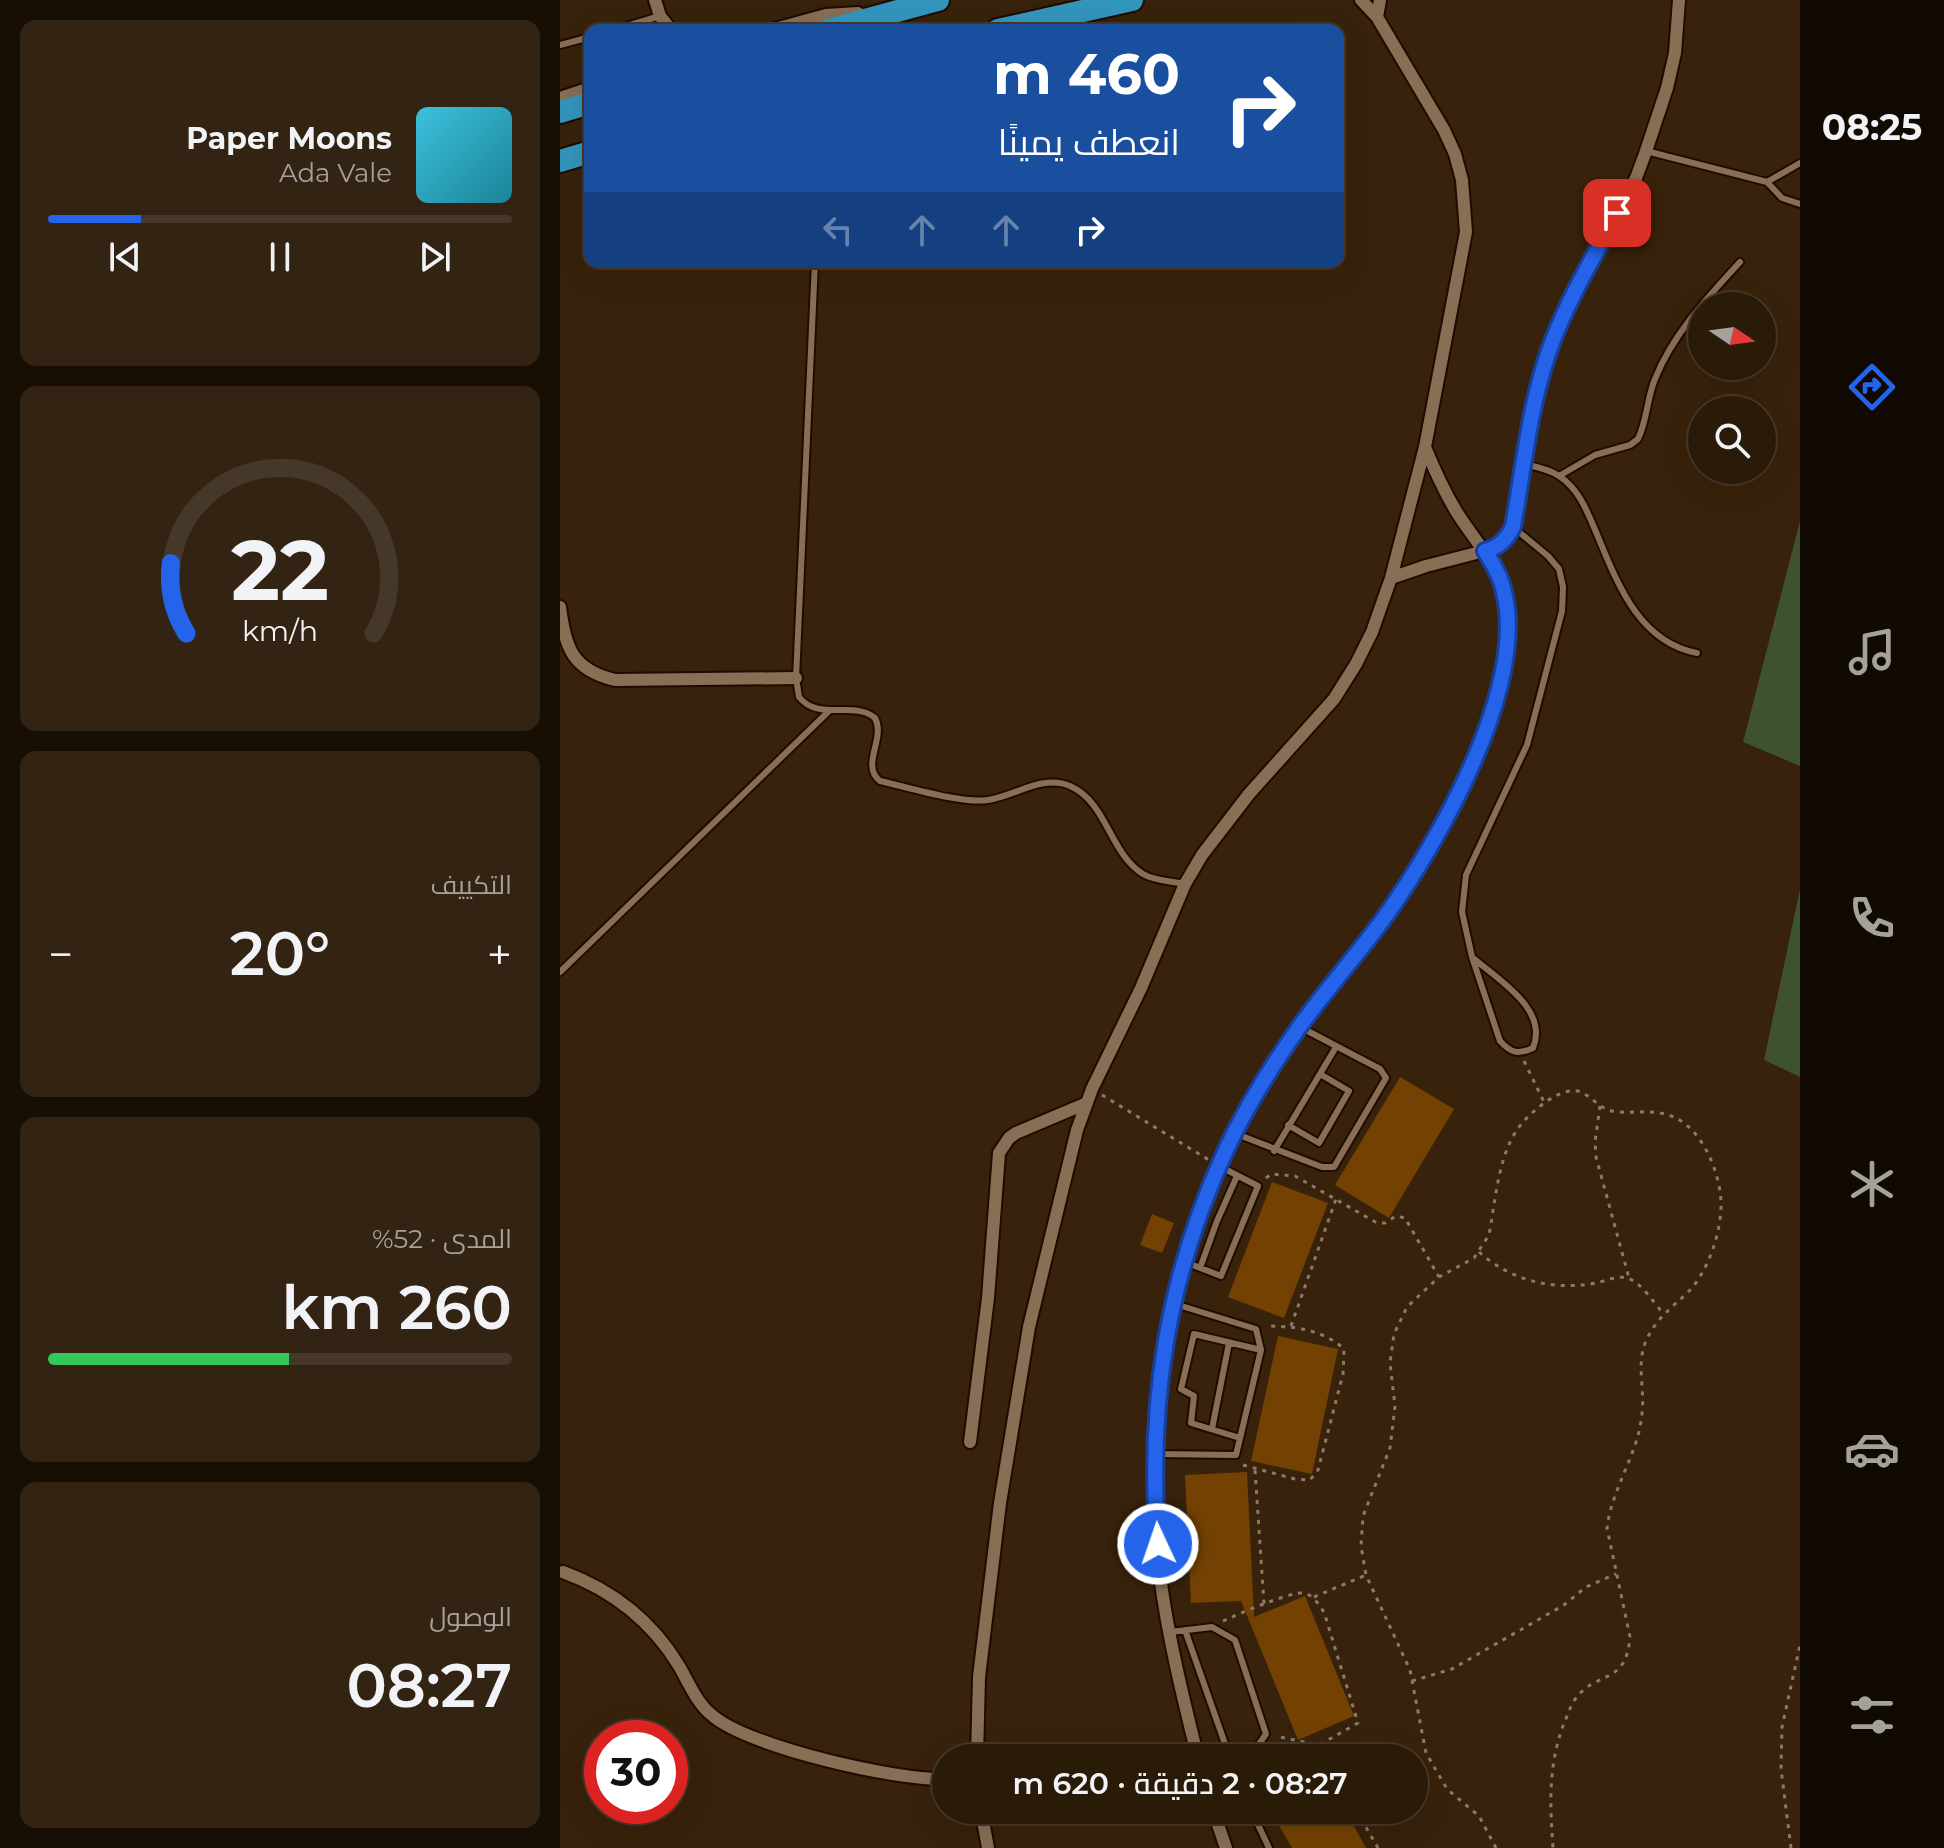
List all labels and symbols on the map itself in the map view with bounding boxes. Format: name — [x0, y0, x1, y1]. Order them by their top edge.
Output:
pin — [1583, 179, 1651, 247]
north arrow — [1688, 292, 1776, 380]
position arrow — [1116, 1502, 1200, 1586]
speed limit sign: 30 — [584, 1720, 688, 1824]

